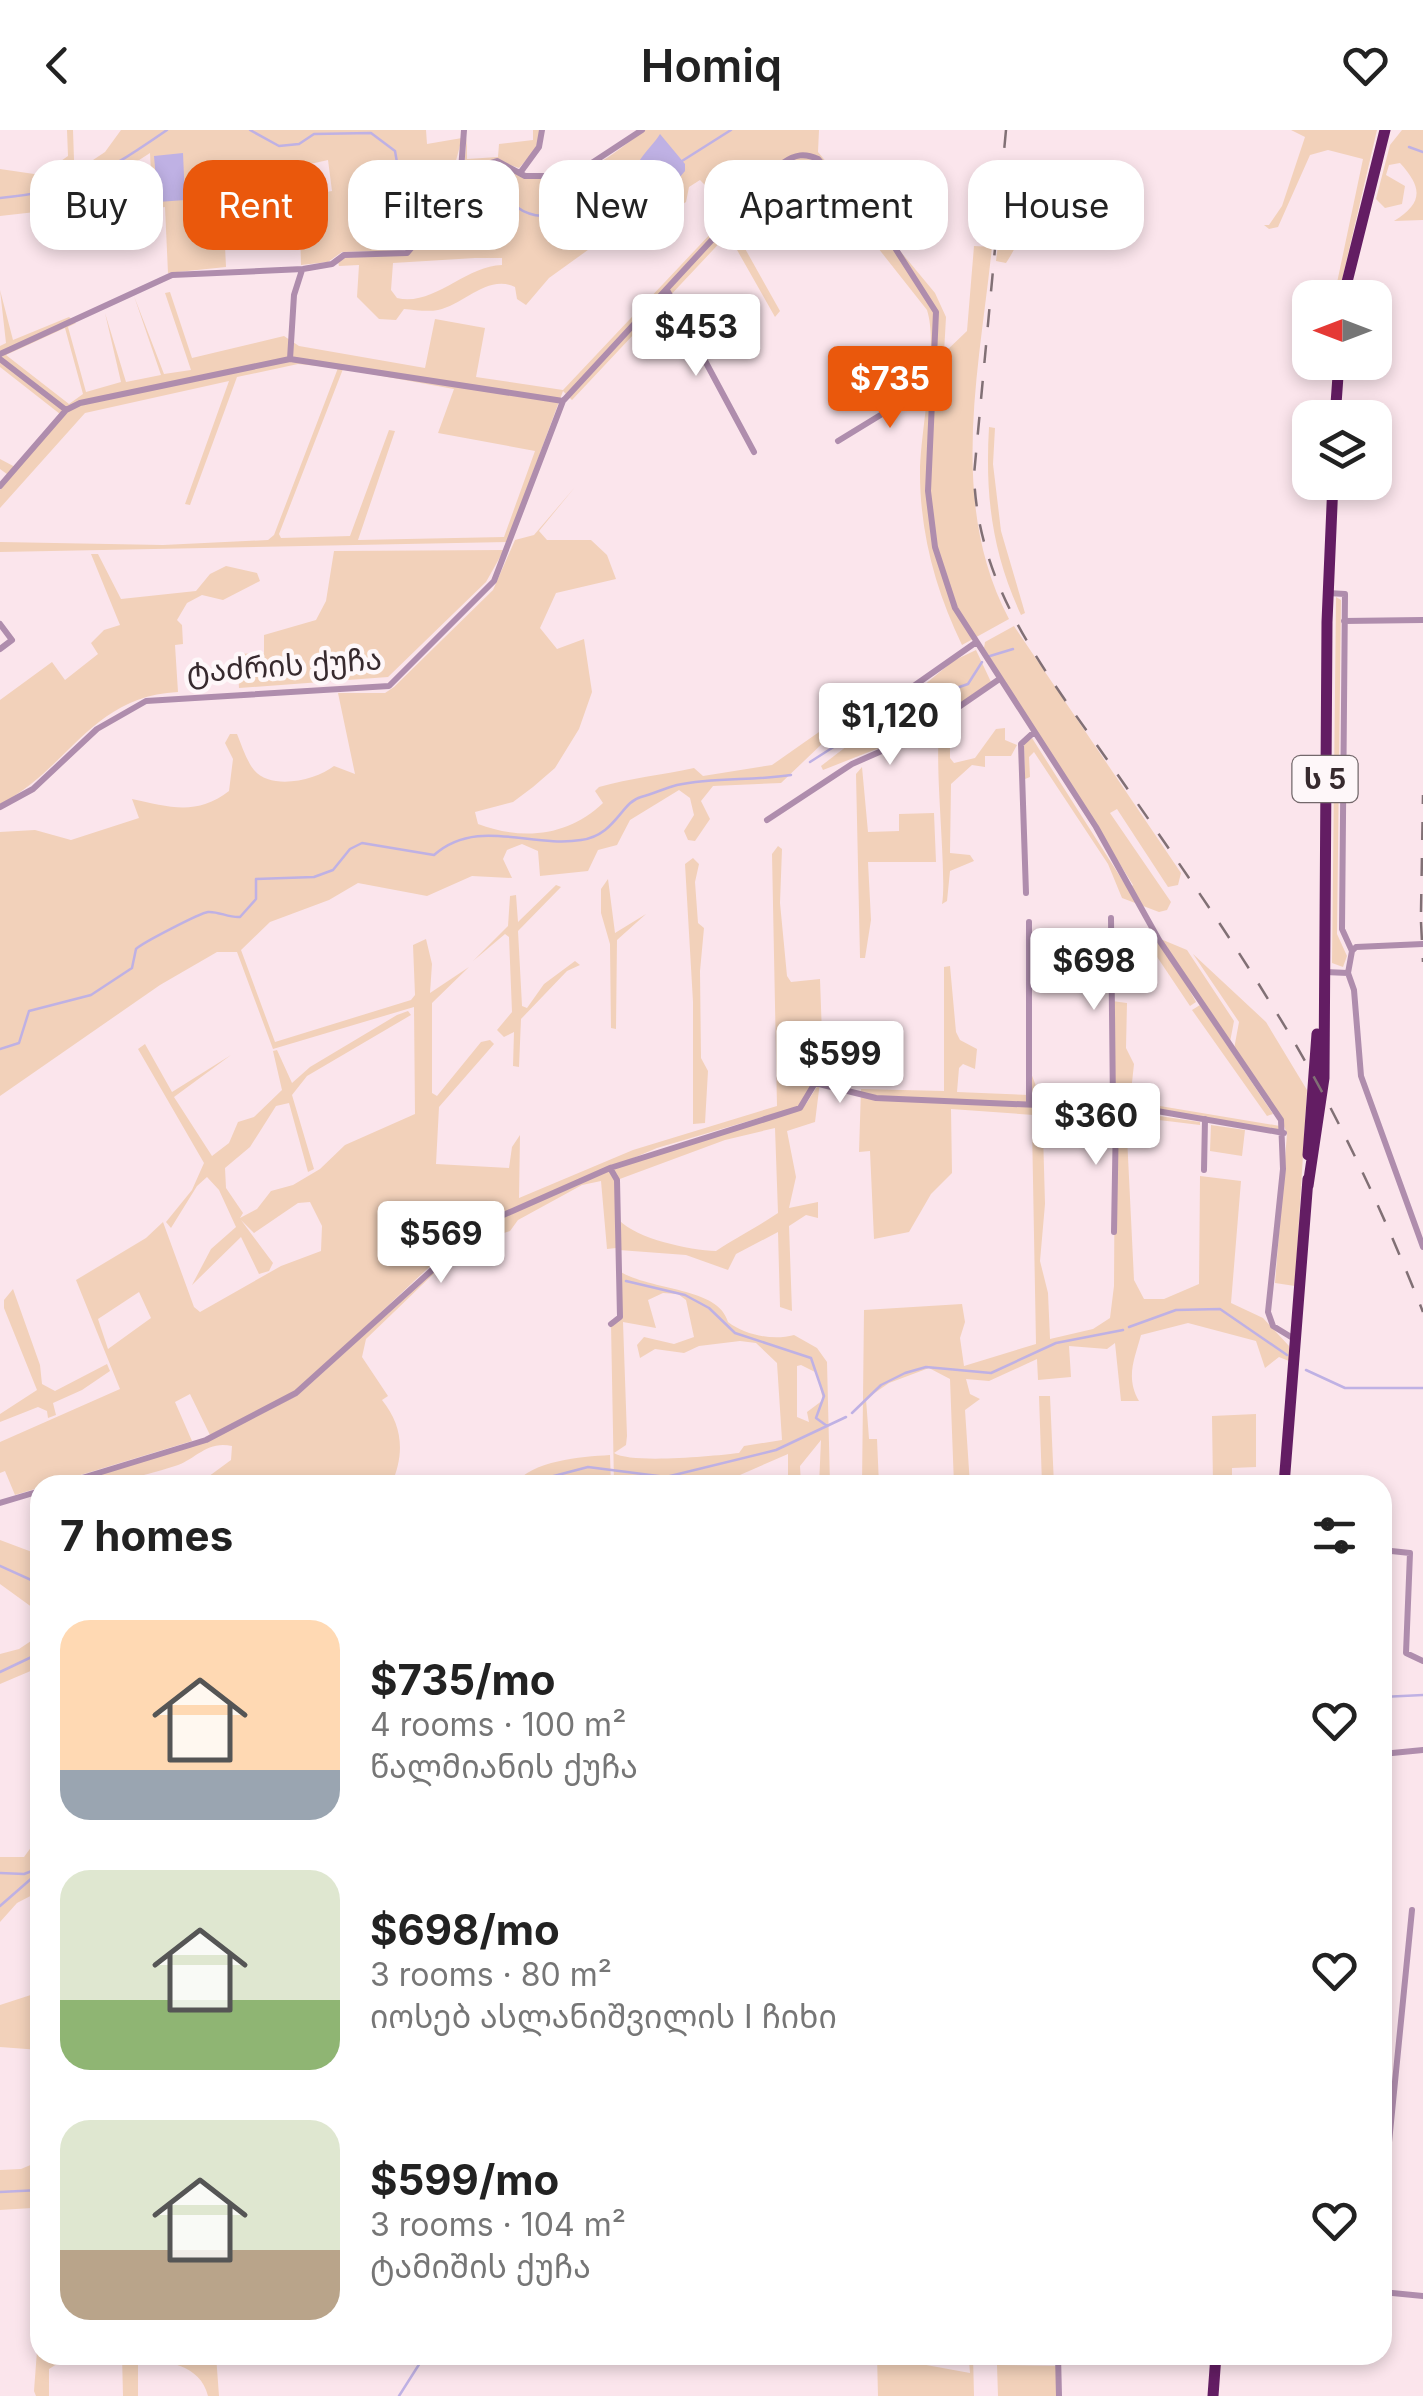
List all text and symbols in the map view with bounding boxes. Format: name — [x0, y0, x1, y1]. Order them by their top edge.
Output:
icon: back — [30, 38, 85, 93]
text: Homiq — [641, 38, 782, 93]
icon: heart — [1338, 38, 1393, 93]
chip: Buy — [30, 160, 163, 250]
chip: Rent — [183, 160, 328, 250]
chip: Filters — [348, 160, 519, 250]
chip: New — [539, 160, 684, 250]
chip: Apartment — [704, 160, 948, 250]
chip: House — [968, 160, 1144, 250]
north arrow — [1292, 280, 1392, 380]
map controls — [1292, 280, 1392, 500]
pin: $453 — [637, 294, 755, 379]
text: $453 — [654, 307, 738, 346]
pin: $735 — [831, 346, 949, 431]
text: $735 — [850, 359, 930, 398]
button: layers — [1292, 400, 1392, 500]
street label: ტაძრის ქუჩა — [185, 640, 383, 691]
pin: $1,120 — [809, 683, 971, 768]
text: $1,120 — [841, 696, 939, 735]
road number: ს 5 — [1292, 756, 1358, 802]
pin: $698 — [1035, 928, 1153, 1013]
text: $698 — [1052, 941, 1136, 980]
pin: $599 — [781, 1021, 899, 1106]
text: $599 — [799, 1034, 881, 1073]
pin: $360 — [1037, 1083, 1155, 1168]
text: $360 — [1054, 1096, 1138, 1135]
pin: $569 — [382, 1201, 500, 1286]
text: $569 — [400, 1214, 482, 1253]
icon: filters — [1307, 1508, 1362, 1563]
text: 7 homes — [60, 1510, 233, 1561]
text: $735/mo — [370, 1654, 556, 1705]
icon: home — [140, 1660, 260, 1780]
icon: heart — [1307, 1693, 1362, 1748]
text: 4 rooms · 100 m² — [370, 1705, 626, 1744]
text: წალმიანის ქუჩა — [370, 1747, 638, 1786]
text: $698/mo — [370, 1904, 560, 1955]
icon: home — [140, 1910, 260, 2030]
icon: heart — [1307, 1943, 1362, 1998]
text: 3 rooms · 80 m² — [370, 1955, 612, 1994]
text: იოსებ ასლანიშვილის I ჩიხი — [370, 1997, 837, 2036]
text: $599/mo — [370, 2154, 559, 2205]
icon: home — [140, 2160, 260, 2280]
icon: heart — [1307, 2193, 1362, 2248]
text: 3 rooms · 104 m² — [370, 2205, 626, 2244]
text: ტამიშის ქუჩა — [370, 2247, 591, 2286]

